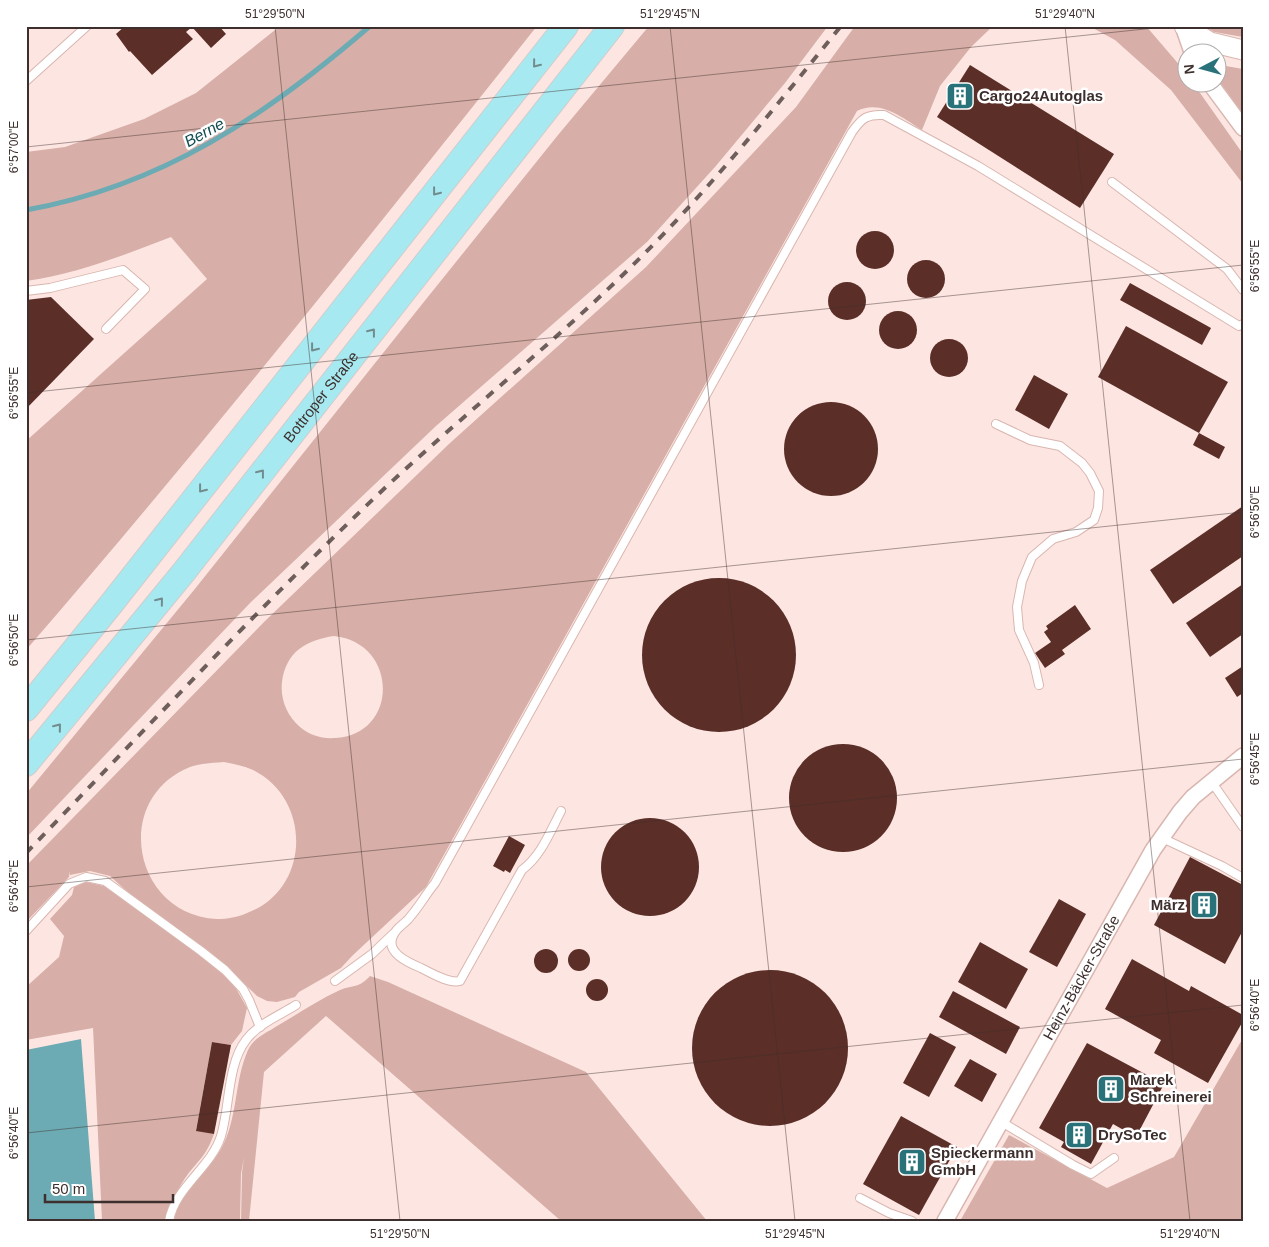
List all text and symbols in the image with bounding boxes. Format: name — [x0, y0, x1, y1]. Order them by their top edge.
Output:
text: 51°29'50"N — [245, 7, 305, 21]
text: 51°29'45"N — [640, 7, 700, 21]
text: 51°29'40"N — [1035, 7, 1095, 21]
north arrow — [1176, 42, 1226, 92]
one-way arrow — [533, 58, 541, 67]
text: N — [1181, 63, 1198, 75]
building icon: Cargo24Autoglas — [945, 81, 975, 111]
place label: Cargo24Autoglas — [979, 87, 1103, 104]
water label: Berne — [181, 115, 227, 150]
text: 6°57'00"E — [7, 121, 21, 173]
one-way arrow — [433, 186, 441, 195]
text: 6°56'55"E — [1248, 240, 1262, 292]
one-way arrow — [367, 329, 375, 338]
one-way arrow — [310, 342, 319, 351]
street label: Bottroper Straße — [280, 348, 362, 446]
text: 6°56'55"E — [7, 367, 21, 419]
one-way arrow — [256, 470, 265, 479]
one-way arrow — [200, 483, 208, 492]
text: 6°56'50"E — [1248, 486, 1262, 538]
one-way arrow — [155, 598, 163, 607]
text: 6°56'50"E — [7, 614, 21, 666]
one-way arrow — [52, 724, 60, 733]
text: 6°56'45"E — [1248, 733, 1262, 785]
text: 6°56'45"E — [7, 860, 21, 912]
building icon: März — [1189, 890, 1219, 920]
place label: März — [1151, 896, 1185, 913]
street label: Heinz-Bäcker-Straße — [1039, 912, 1123, 1043]
text: 6°56'40"E — [1248, 979, 1262, 1031]
place label: Marek Schreinerei — [1130, 1071, 1212, 1105]
building icon: Marek Schreinerei — [1096, 1074, 1126, 1104]
text: 6°56'40"E — [7, 1107, 21, 1159]
building icon: DrySoTec — [1064, 1120, 1094, 1150]
place label: DrySoTec — [1098, 1126, 1167, 1143]
place label: Spieckermann GmbH — [931, 1144, 1034, 1178]
building icon: Spieckermann GmbH — [897, 1147, 927, 1177]
scale bar — [45, 1172, 172, 1204]
text: 50 m — [52, 1180, 85, 1197]
text: 51°29'50"N — [370, 1227, 430, 1241]
text: 51°29'45"N — [765, 1227, 825, 1241]
text: 51°29'40"N — [1160, 1227, 1220, 1241]

